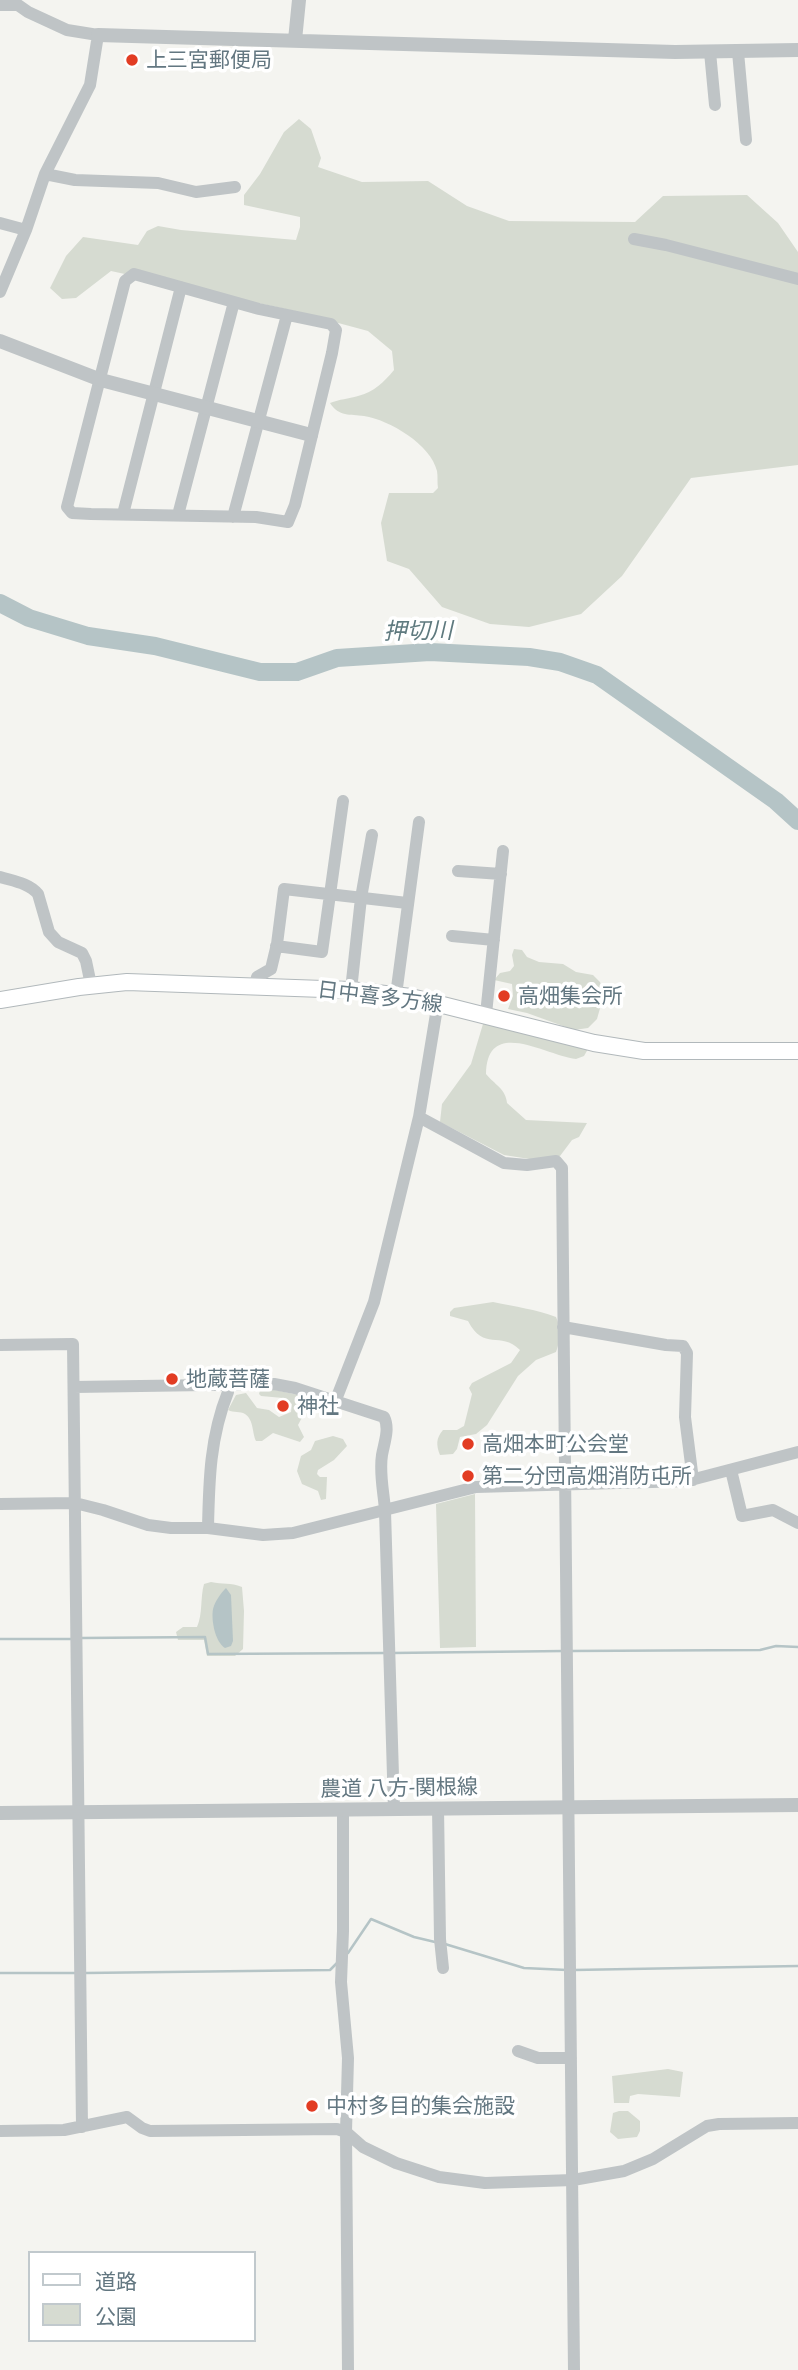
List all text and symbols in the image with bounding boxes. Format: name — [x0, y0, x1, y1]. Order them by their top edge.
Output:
place label: 上三宮郵便局 — [146, 47, 272, 73]
marker: 上三宮郵便局 — [124, 52, 140, 68]
water label: 押切川 — [383, 617, 453, 645]
street label: 日中喜多方線 — [316, 977, 444, 1017]
place label: 高畑集会所 — [518, 983, 623, 1009]
marker: 高畑集会所 — [496, 988, 512, 1004]
place label: 地蔵菩薩 — [186, 1366, 270, 1392]
marker: 地蔵菩薩 — [164, 1371, 180, 1387]
place label: 神社 — [297, 1393, 339, 1419]
marker: 神社 — [275, 1398, 291, 1414]
place label: 高畑本町公会堂 — [482, 1431, 629, 1457]
marker: 高畑本町公会堂 — [460, 1436, 476, 1452]
place label: 第二分団高畑消防屯所 — [482, 1463, 692, 1489]
marker: 第二分団高畑消防屯所 — [460, 1468, 476, 1484]
street label: 農道 八方-関根線 — [320, 1774, 478, 1802]
place label: 中村多目的集会施設 — [326, 2093, 515, 2119]
marker: 中村多目的集会施設 — [304, 2098, 320, 2114]
legend — [28, 2251, 256, 2342]
text: 道路 — [95, 2269, 137, 2293]
text: 公園 — [95, 2304, 137, 2328]

